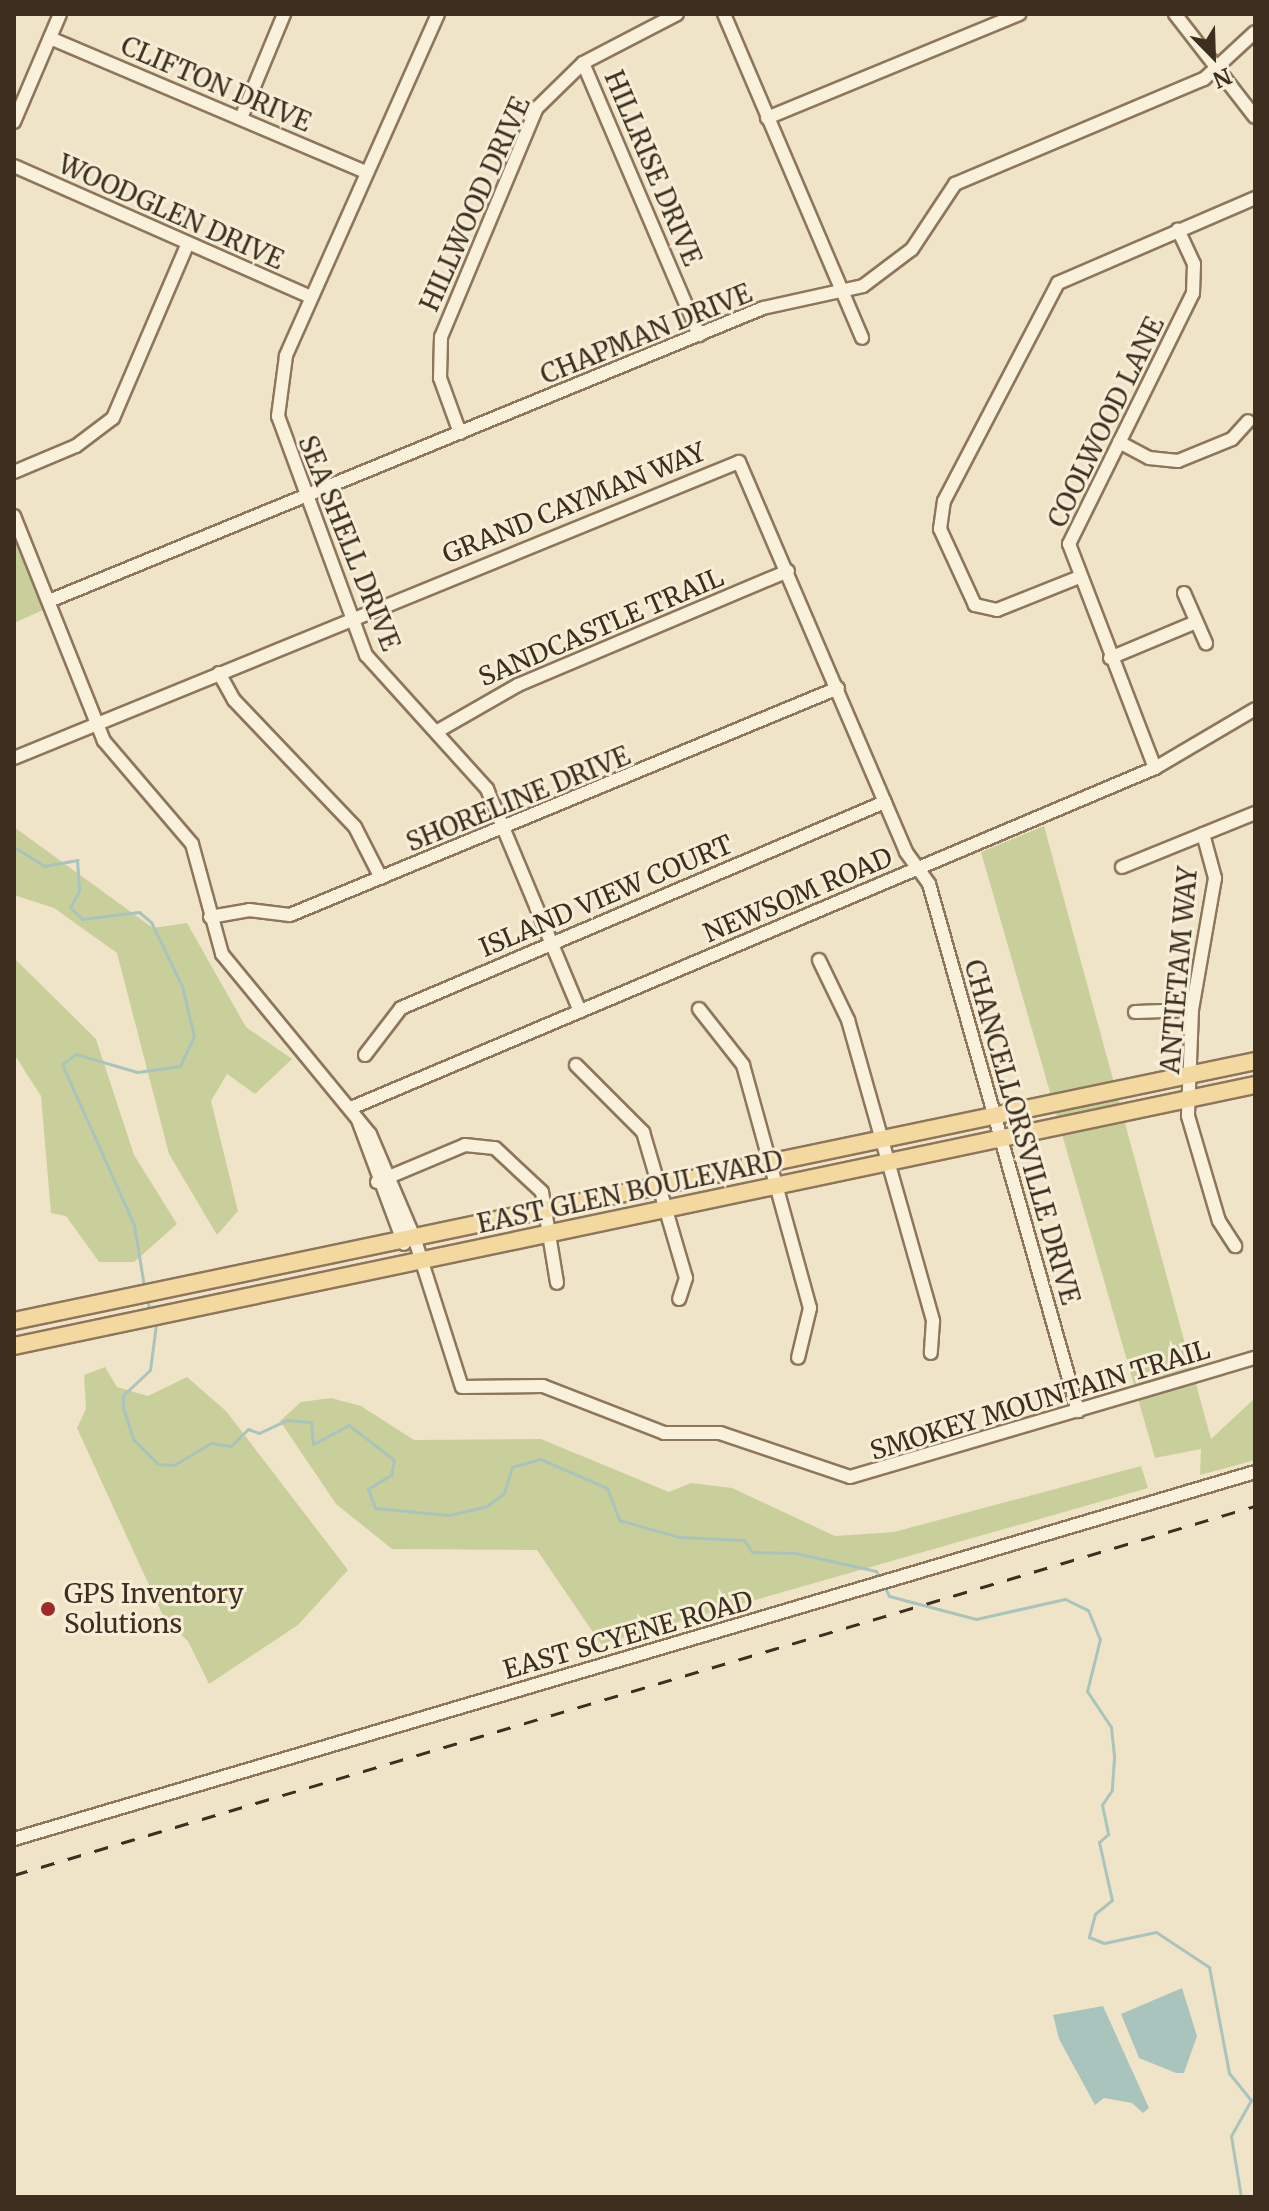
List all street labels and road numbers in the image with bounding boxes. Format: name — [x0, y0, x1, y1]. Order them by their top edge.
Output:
street label: CLIFTON DRIVE — [116, 30, 316, 138]
street label: HILLRISE DRIVE — [598, 66, 708, 270]
street label: HILLWOOD DRIVE — [414, 92, 536, 316]
street label: WOODGLEN DRIVE — [54, 148, 288, 276]
street label: CHAPMAN DRIVE — [536, 277, 756, 391]
street label: COOLWOOD LANE — [1041, 312, 1171, 532]
street label: SEA SHELL DRIVE — [292, 431, 406, 655]
street label: GRAND CAYMAN WAY — [438, 436, 710, 570]
street label: SANDCASTLE TRAIL — [474, 561, 728, 693]
street label: SHORELINE DRIVE — [402, 740, 634, 858]
street label: ISLAND VIEW COURT — [475, 829, 737, 963]
street label: NEWSOM ROAD — [699, 841, 897, 949]
street label: ANTIETAM WAY — [1154, 865, 1204, 1075]
street label: CHANCELLORSVILLE DRIVE — [958, 956, 1086, 1308]
street label: EAST GLEN BOULEVARD — [474, 1144, 786, 1240]
street label: SMOKEY MOUNTAIN TRAIL — [866, 1333, 1214, 1467]
street label: EAST SCYENE ROAD — [500, 1584, 756, 1686]

